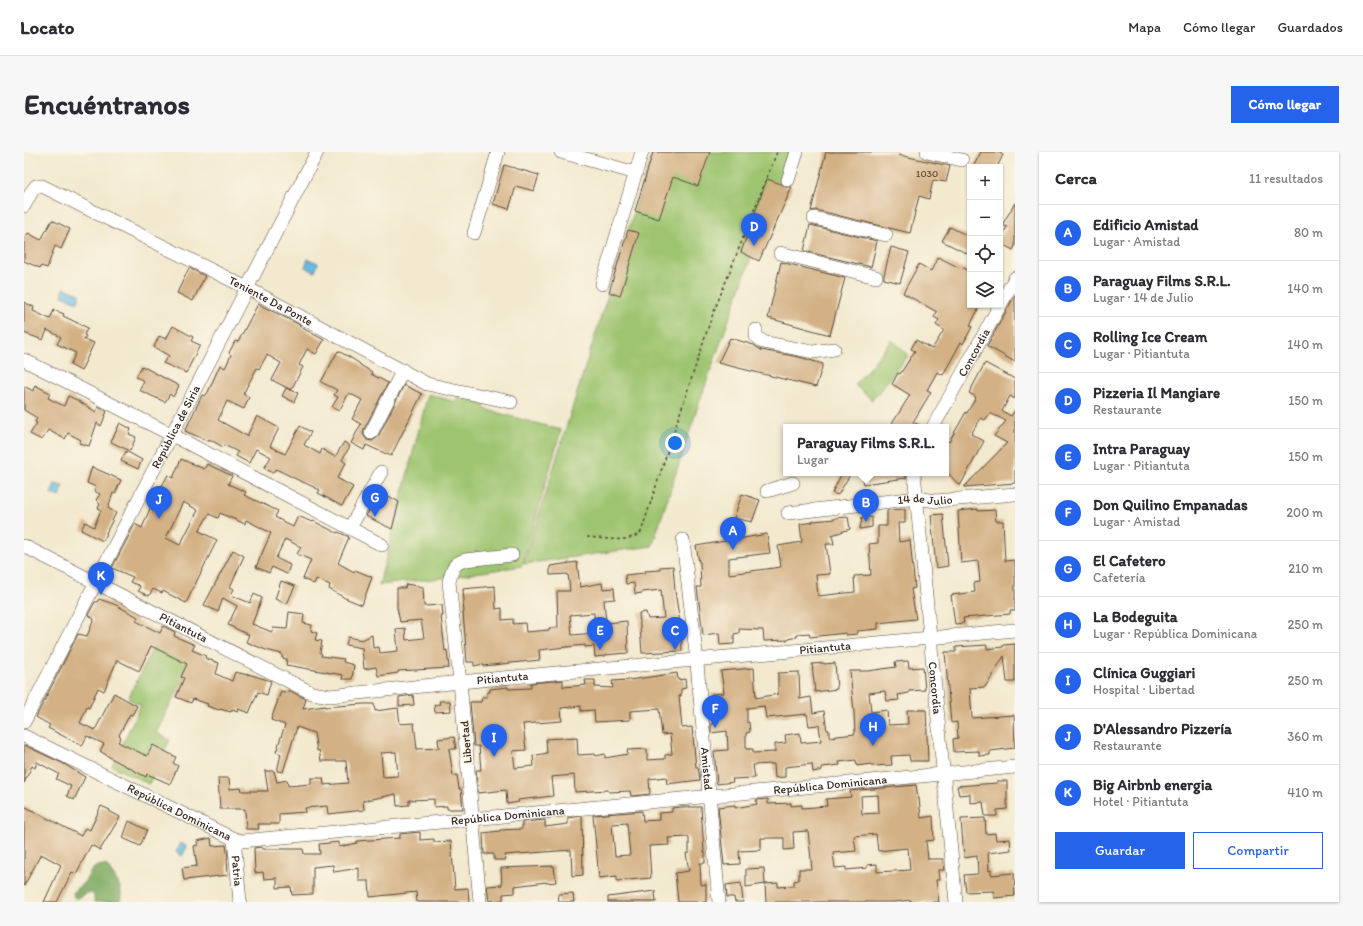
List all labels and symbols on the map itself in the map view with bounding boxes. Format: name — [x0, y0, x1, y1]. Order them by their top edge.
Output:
house number: 1030 — [916, 167, 938, 180]
pin: D — [741, 213, 767, 246]
street label: Teniente Da Ponte — [227, 273, 315, 329]
street label: Concordia — [955, 325, 993, 379]
street label: República de Siria — [149, 382, 203, 471]
your location — [665, 433, 685, 453]
pin: G — [362, 484, 388, 517]
pin: J — [146, 486, 172, 519]
pin: B — [853, 489, 879, 522]
street label: 14 de Julio — [897, 491, 953, 508]
pin: A — [720, 517, 746, 550]
pin: K — [88, 562, 114, 595]
street label: Pitiantuta — [157, 609, 210, 645]
pin: E — [587, 617, 613, 650]
pin: C — [662, 617, 688, 650]
street label: Pitiantuta — [799, 638, 852, 657]
street label: Concordia — [925, 661, 945, 716]
street label: Pitiantuta — [476, 669, 529, 687]
pin: F — [702, 695, 728, 728]
pin: H — [860, 713, 886, 746]
street label: Libertad — [457, 720, 475, 764]
pin: I — [481, 724, 507, 757]
street label: Amistad — [698, 747, 716, 791]
street label: República Dominicana — [773, 772, 888, 797]
street label: República Dominicana — [125, 781, 234, 844]
street label: República Dominicana — [450, 803, 565, 828]
street label: Patria — [229, 855, 246, 888]

